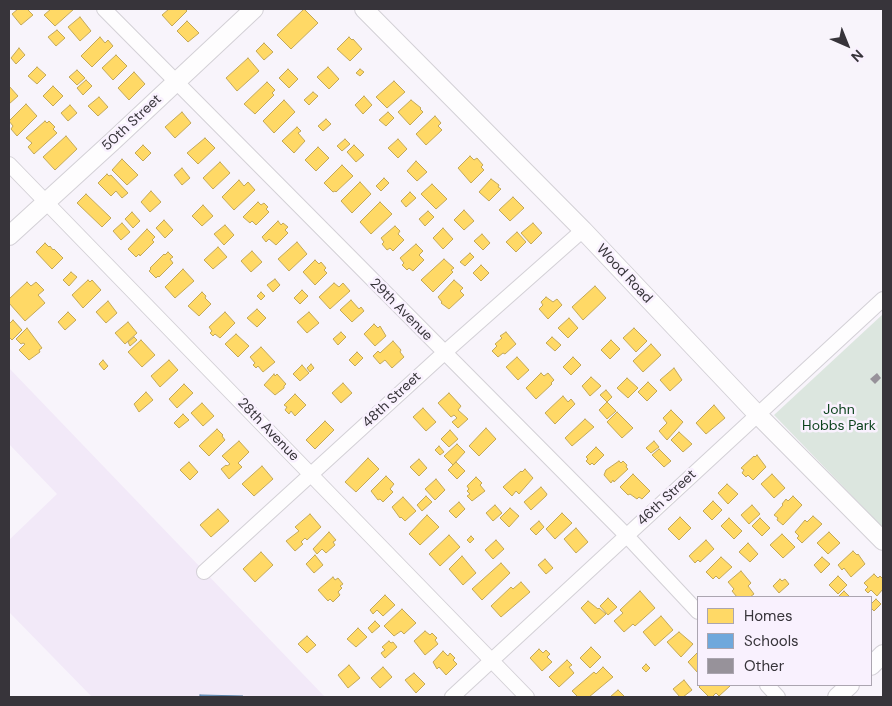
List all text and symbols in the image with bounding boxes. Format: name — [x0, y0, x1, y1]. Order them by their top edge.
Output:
north arrow — [822, 20, 872, 70]
text: N — [847, 46, 867, 66]
street label: 50th Street — [99, 91, 165, 155]
street label: Wood Road — [592, 241, 656, 307]
street label: 29th Avenue — [366, 275, 436, 345]
street label: 48th Street — [359, 369, 425, 431]
street label: 28th Avenue — [234, 395, 302, 465]
park label: John Hobbs Park — [802, 402, 876, 434]
street label: 46th Street — [634, 467, 700, 529]
legend — [697, 596, 872, 686]
text: Homes — [744, 606, 793, 626]
text: Schools — [744, 631, 799, 651]
text: Other — [744, 656, 784, 676]

